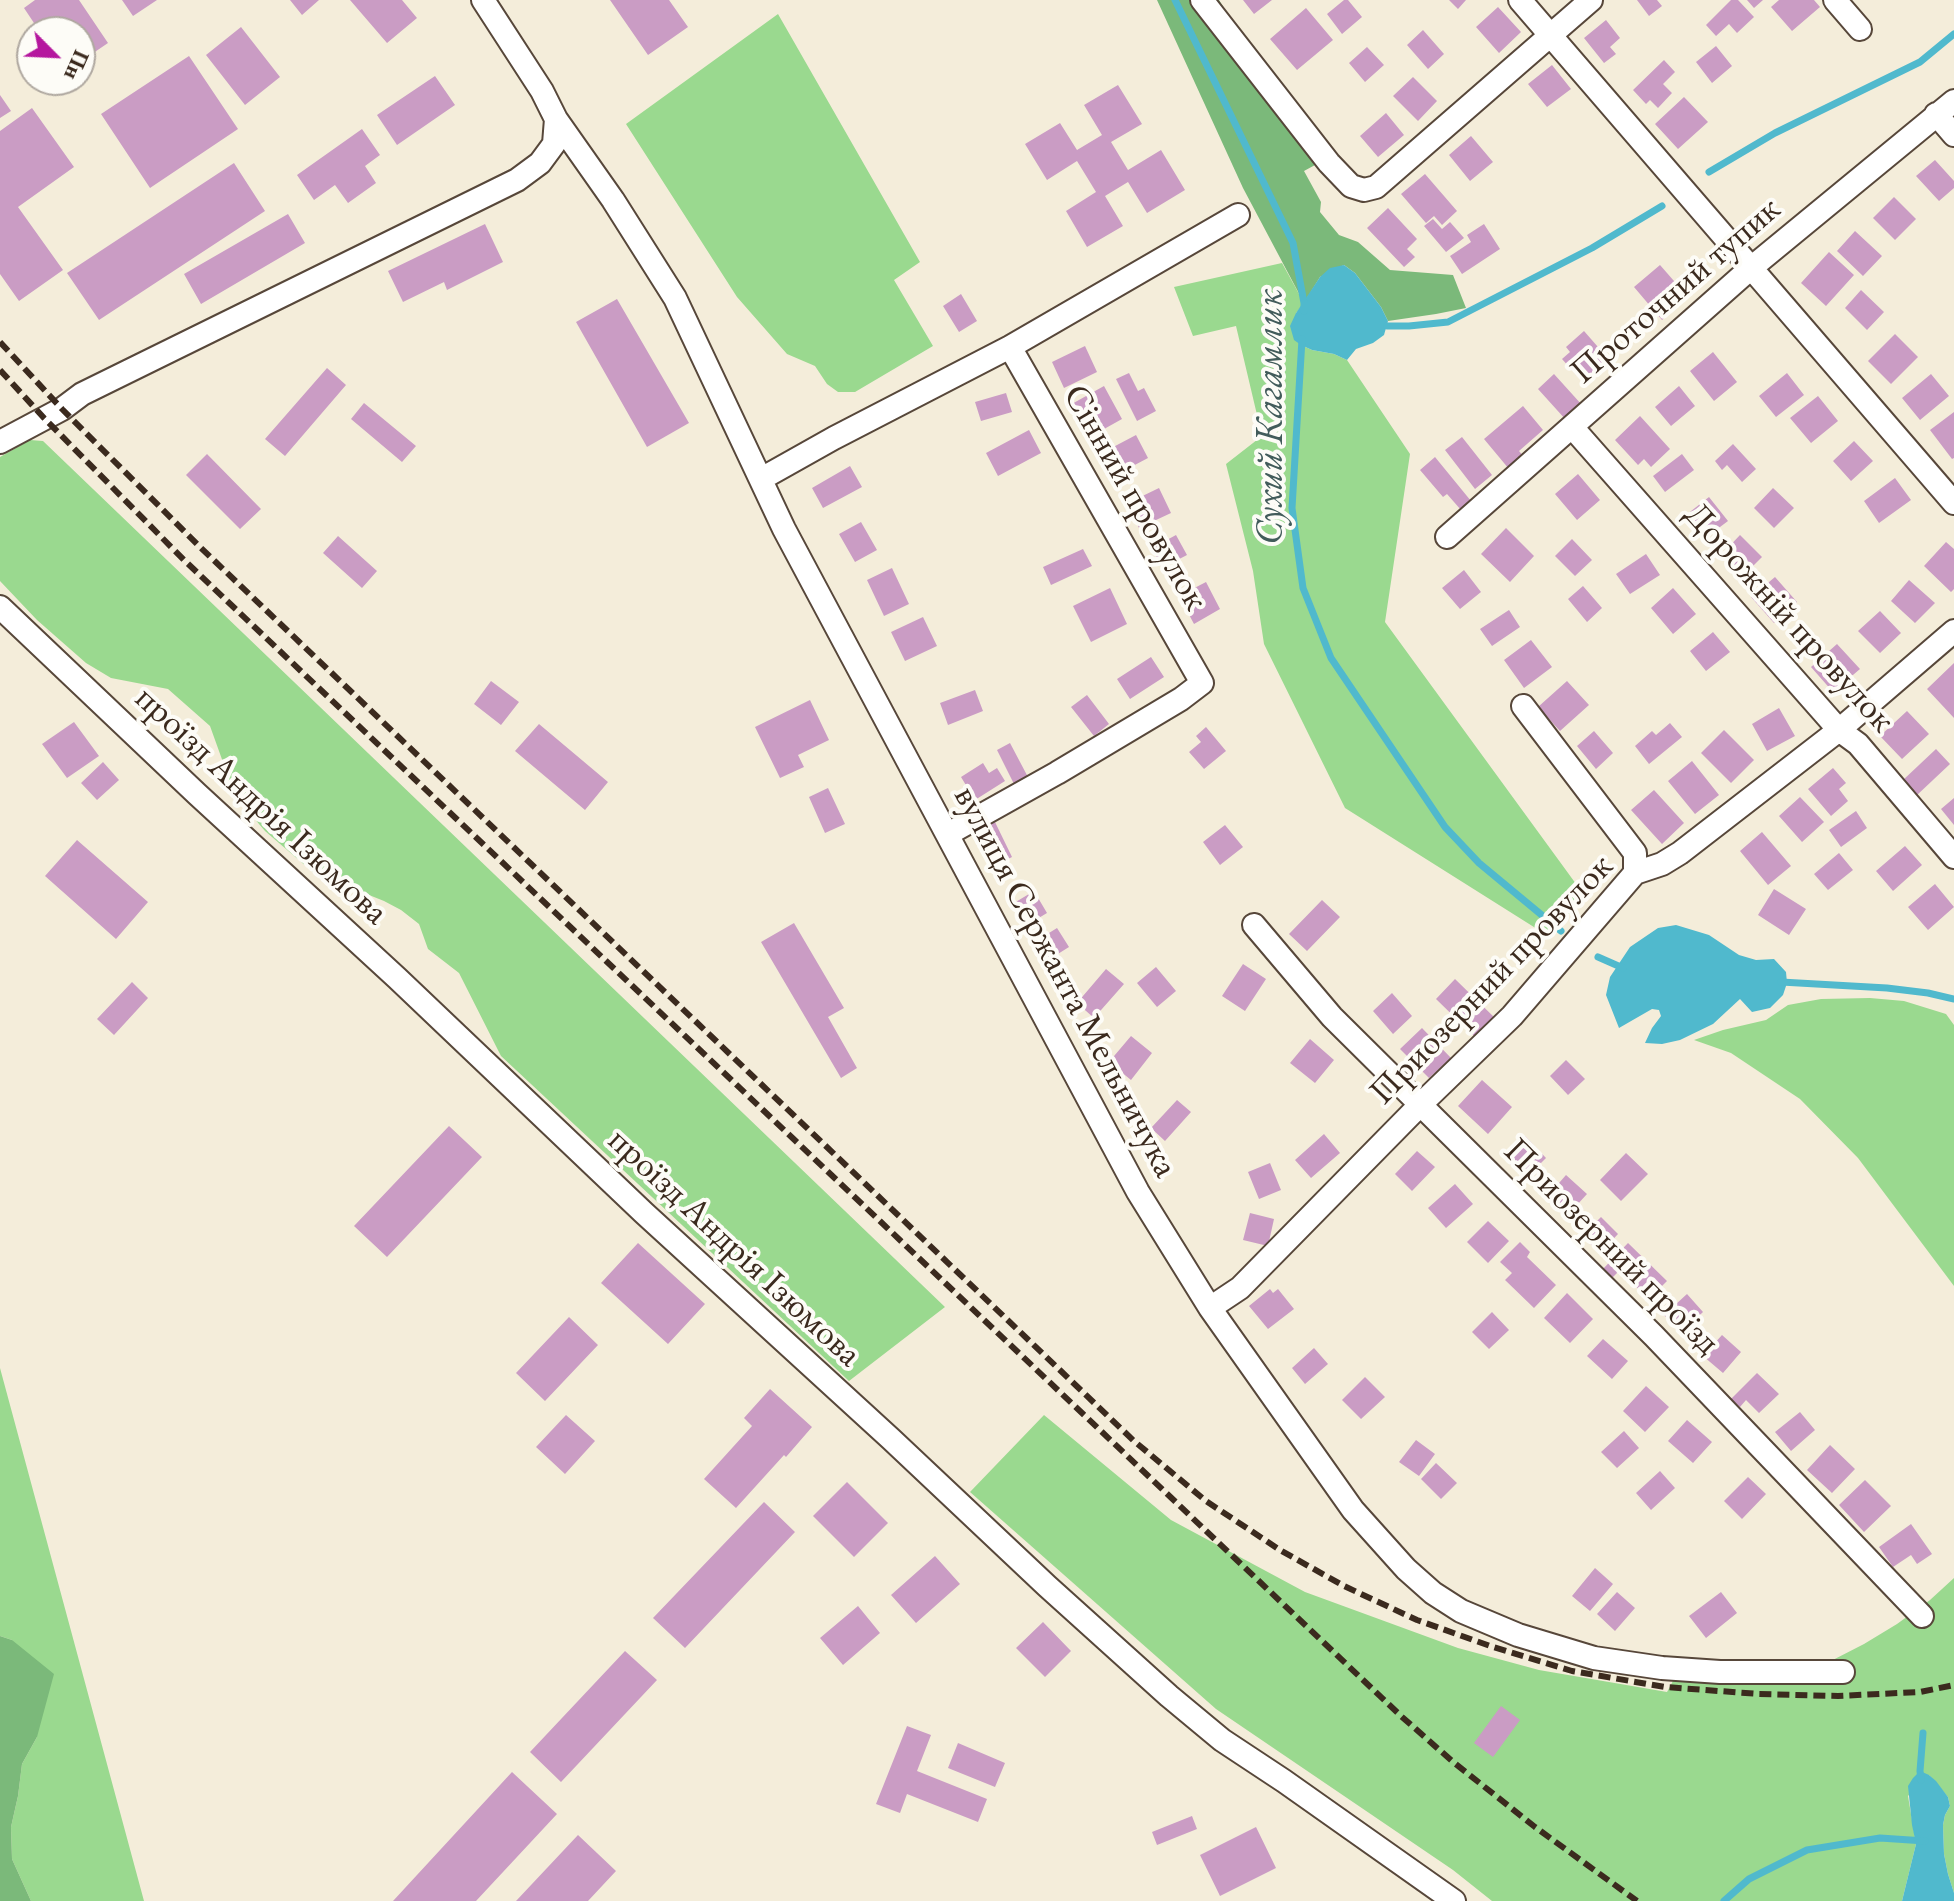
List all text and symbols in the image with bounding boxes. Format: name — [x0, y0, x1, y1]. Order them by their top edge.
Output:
north arrow — [16, 16, 96, 96]
text: Пн — [57, 45, 96, 85]
street label: Проточний тупик — [1562, 188, 1790, 394]
water label: Сухий Кагамлик — [1248, 289, 1294, 545]
street label: Сінний провулок — [1053, 377, 1217, 619]
street label: Дорожній провулок — [1674, 494, 1904, 742]
street label: проїзд Андрія Ізюмова — [125, 678, 397, 934]
street label: вулиця Сержанта Мельничука — [943, 779, 1187, 1185]
street label: Приозерний провулок — [1361, 846, 1623, 1114]
street label: проїзд Андрія Ізюмова — [598, 1120, 870, 1376]
street label: Приозерний проїзд — [1494, 1130, 1728, 1364]

